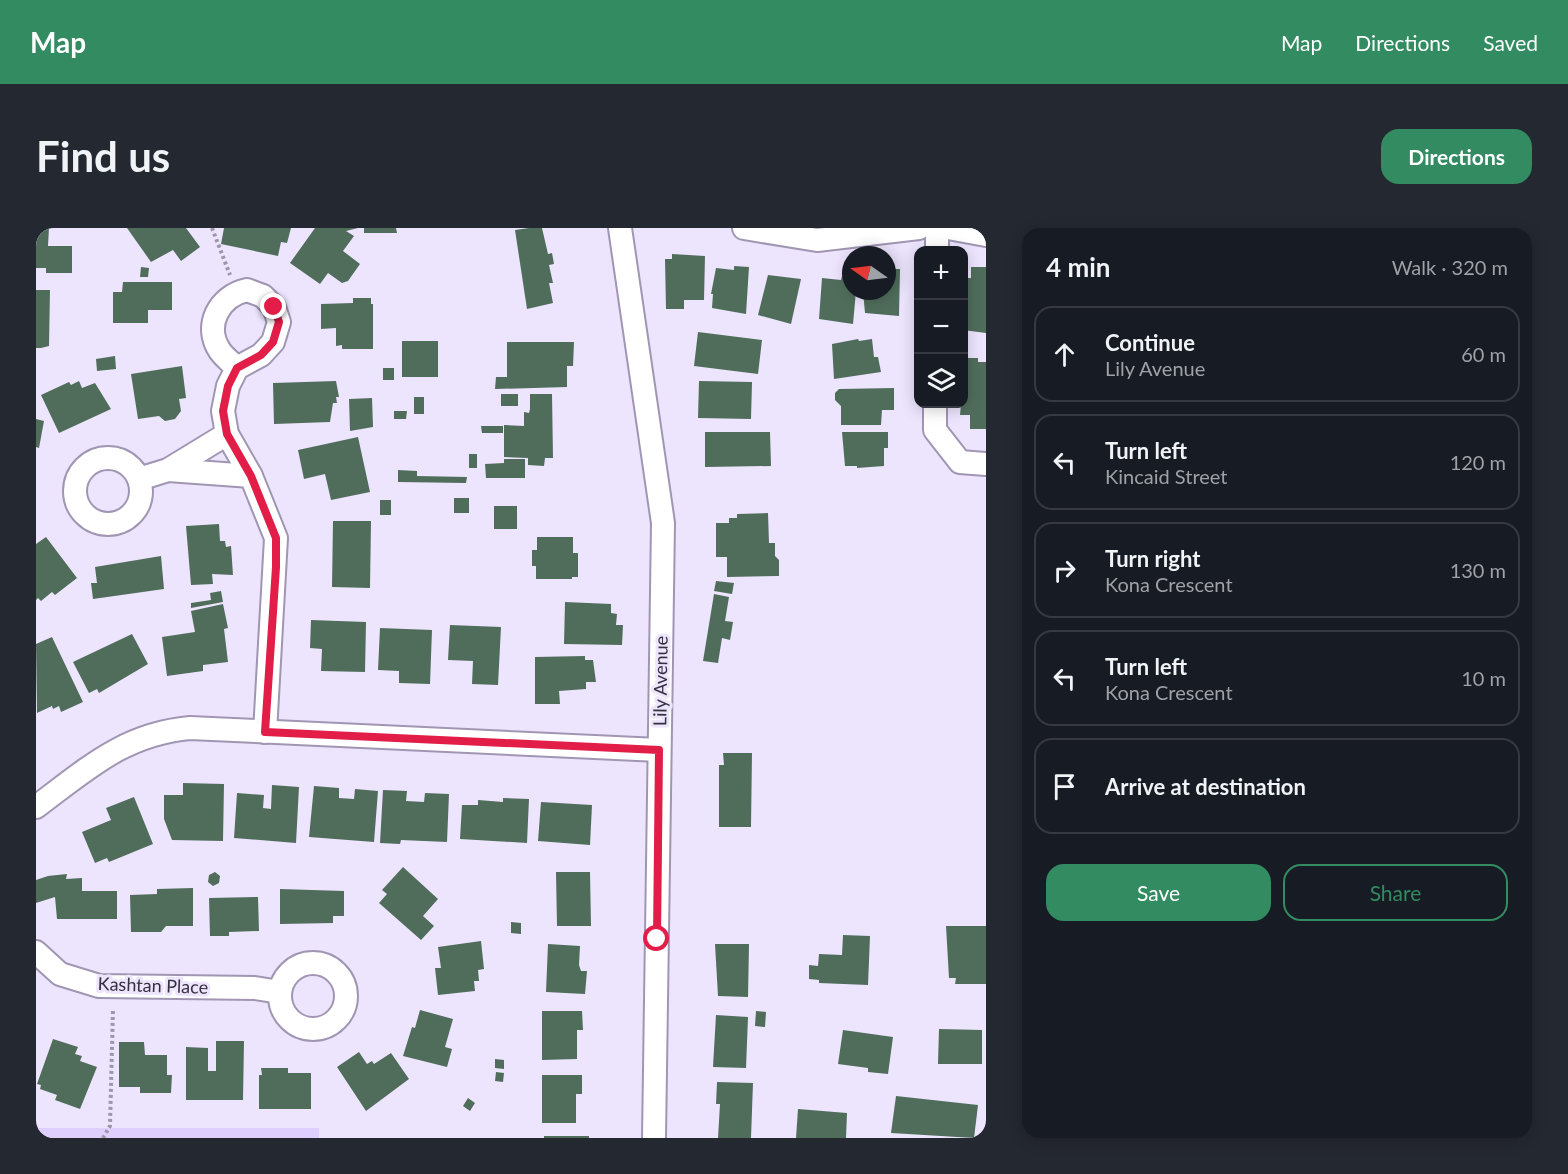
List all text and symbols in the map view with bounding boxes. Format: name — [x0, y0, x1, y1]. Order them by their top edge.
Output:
text: Map — [30, 25, 86, 59]
text: Map — [1281, 30, 1322, 55]
text: Directions — [1355, 30, 1450, 55]
text: Saved — [1483, 30, 1538, 55]
button: Directions — [1381, 129, 1532, 184]
text: Find us — [36, 131, 170, 181]
north arrow — [842, 246, 896, 300]
map controls — [914, 246, 968, 408]
button: + — [914, 246, 968, 300]
text: 4 min — [1046, 251, 1110, 283]
text: Walk · 320 m — [1392, 255, 1508, 279]
route end — [260, 293, 286, 319]
button: − — [914, 300, 968, 354]
text: Continue — [1105, 329, 1195, 356]
icon: ahead — [1048, 338, 1081, 371]
text: 60 m — [1461, 342, 1506, 366]
button: layers — [914, 354, 968, 408]
text: Lily Avenue — [1105, 356, 1205, 380]
text: Turn left — [1105, 437, 1187, 464]
icon: left — [1048, 446, 1081, 479]
text: 120 m — [1450, 450, 1506, 474]
text: Kincaid Street — [1105, 464, 1227, 488]
text: Turn right — [1105, 545, 1200, 572]
icon: right — [1048, 554, 1081, 587]
text: 130 m — [1450, 558, 1506, 582]
text: Kona Crescent — [1105, 572, 1233, 596]
street label: Lily Avenue — [648, 636, 672, 726]
text: Turn left — [1105, 653, 1187, 680]
icon: left — [1048, 662, 1081, 695]
text: 10 m — [1461, 666, 1506, 690]
text: Kona Crescent — [1105, 680, 1233, 704]
icon: arrive — [1048, 770, 1081, 803]
text: Arrive at destination — [1105, 773, 1306, 800]
button: Save — [1046, 864, 1271, 921]
button: Share — [1283, 864, 1508, 921]
route start — [643, 925, 669, 951]
street label: Kashtan Place — [97, 972, 209, 998]

